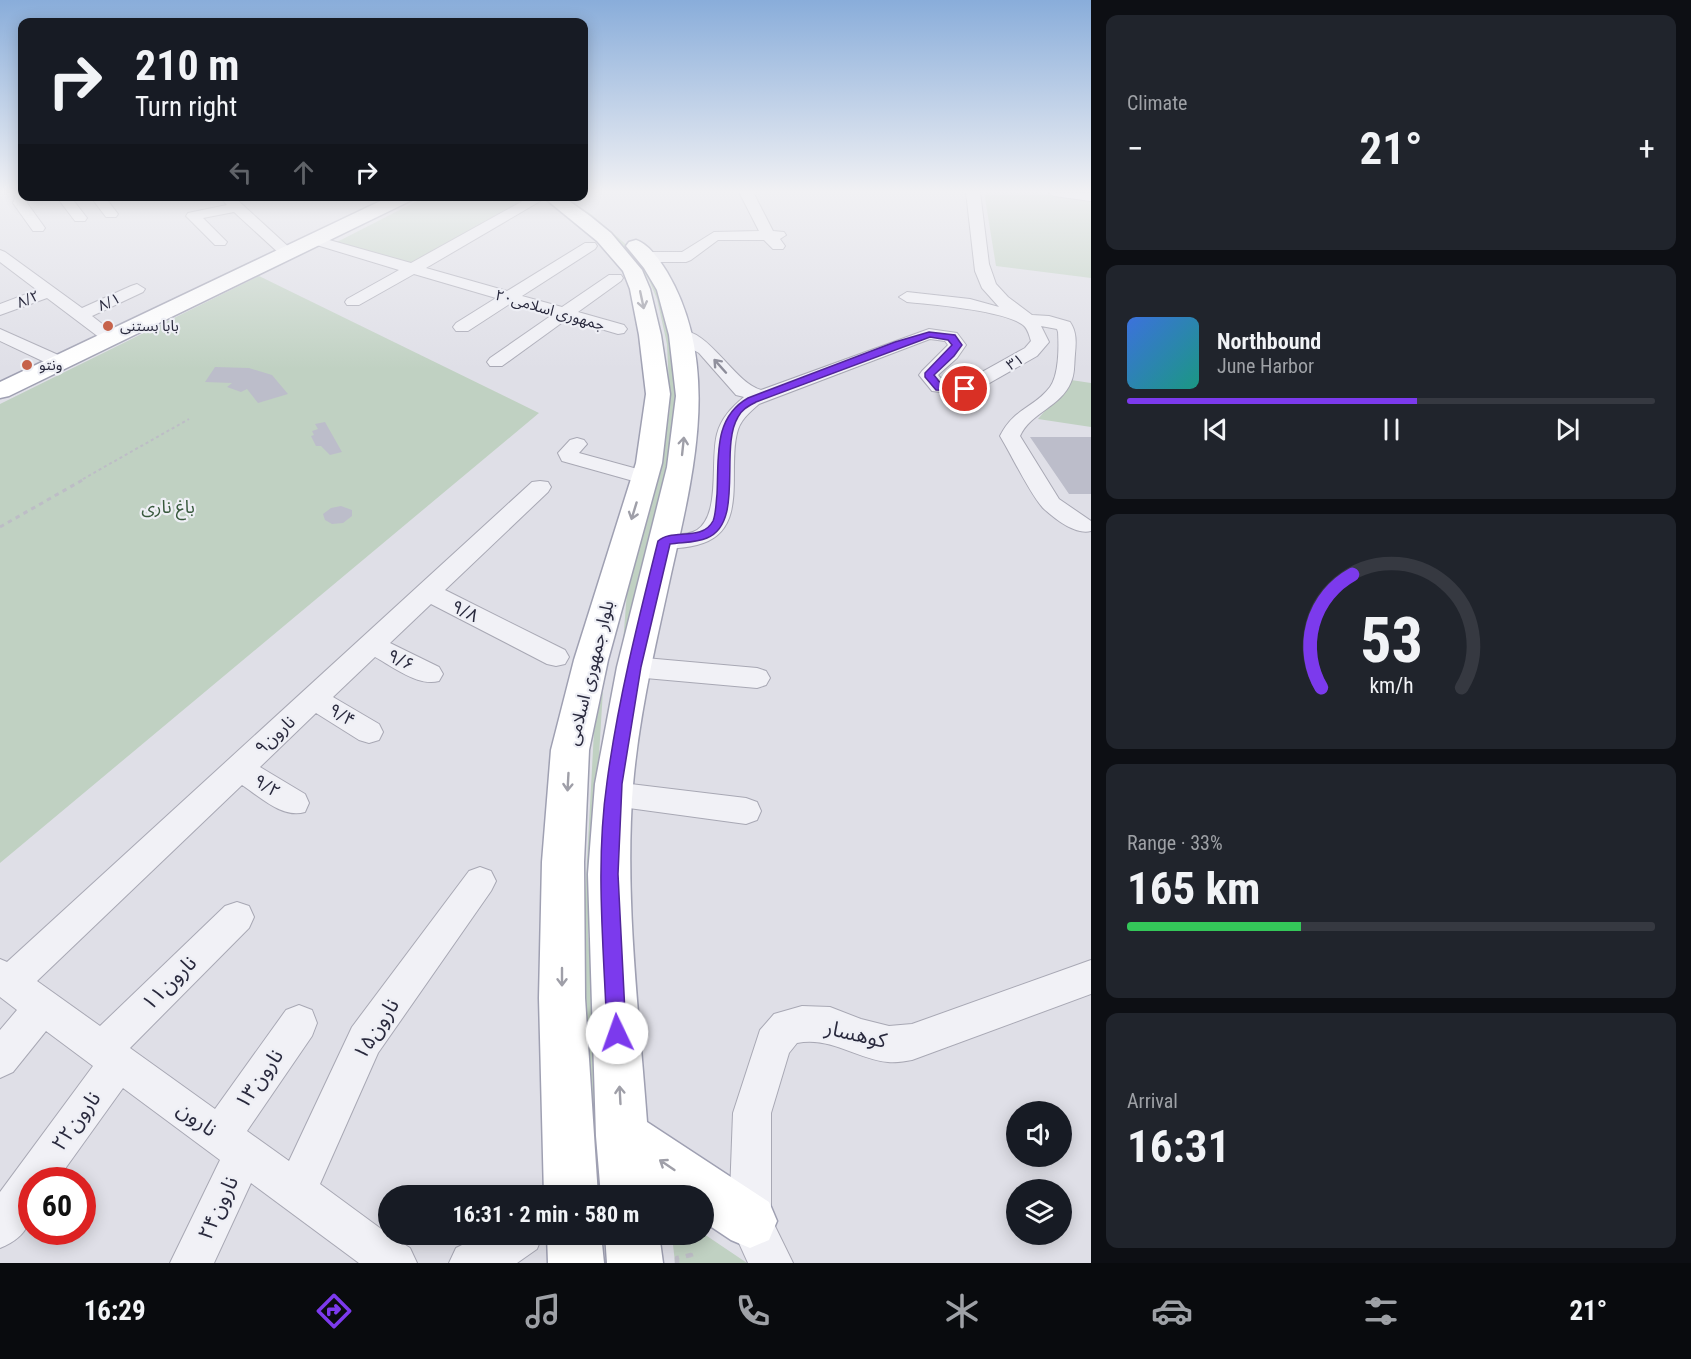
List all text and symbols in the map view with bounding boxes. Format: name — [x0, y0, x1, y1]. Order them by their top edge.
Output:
text: 210 m — [135, 41, 240, 90]
icon: right — [36, 42, 114, 120]
text: Turn right — [135, 91, 237, 123]
text: Climate — [1127, 91, 1187, 115]
text: 21° — [1360, 122, 1423, 175]
text: − — [1127, 129, 1144, 168]
text: + — [1639, 129, 1655, 168]
icon: left — [224, 156, 257, 189]
icon: ahead — [287, 156, 320, 189]
icon: right — [350, 156, 383, 189]
street label: ۸/۲ — [14, 286, 42, 312]
street label: جمهوری اسلامی۲۰ — [493, 286, 607, 334]
street label: ۸/۱ — [95, 289, 123, 315]
one-way arrow — [637, 289, 648, 309]
place label: بابا بستنی — [120, 317, 179, 335]
marker: بابا بستنی — [101, 319, 115, 333]
text: Northbound — [1217, 329, 1321, 354]
street label: ۳۱ — [1003, 350, 1027, 374]
text: June Harbor — [1217, 354, 1314, 378]
place label: ونتو — [39, 356, 62, 374]
marker: ونتو — [20, 358, 34, 372]
one-way arrow — [713, 359, 727, 374]
pin — [939, 363, 990, 414]
icon: arrive — [948, 372, 981, 405]
icon: previous — [1199, 413, 1232, 446]
icon: pause — [1375, 413, 1408, 446]
icon: next — [1551, 413, 1584, 446]
one-way arrow — [678, 436, 689, 456]
park label: باغ ناری — [141, 496, 195, 521]
one-way arrow — [628, 501, 639, 520]
street label: ۹/۸ — [448, 595, 482, 626]
street label: بلوار جمهوری اسلامی — [561, 598, 619, 748]
text: 53 — [1359, 605, 1423, 678]
street label: ۹/۶ — [384, 644, 418, 675]
text: km/h — [1369, 674, 1413, 699]
street label: ۹/۴ — [325, 699, 359, 731]
street label: نارون۹ — [250, 711, 300, 759]
street label: ۹/۲ — [250, 769, 284, 802]
one-way arrow — [562, 771, 573, 791]
text: Range · 33% — [1127, 831, 1223, 855]
text: 165 km — [1127, 862, 1260, 915]
street label: نارون۱۱ — [137, 951, 201, 1015]
one-way arrow — [557, 966, 568, 986]
street label: نارون۱۵ — [348, 994, 404, 1064]
position arrow — [585, 1001, 649, 1065]
street label: کوهسار — [822, 1015, 889, 1053]
street label: نارون۱۳ — [230, 1045, 288, 1113]
one-way arrow — [615, 1086, 626, 1106]
street label: نارون۲۲ — [47, 1087, 105, 1155]
text: Arrival — [1127, 1089, 1178, 1113]
street label: نارون — [172, 1097, 222, 1141]
map controls — [1006, 1101, 1072, 1245]
button: sound — [1006, 1101, 1072, 1167]
text: 16:31 — [1127, 1120, 1230, 1173]
one-way arrow — [658, 1159, 675, 1172]
speed limit sign: 60 — [18, 1167, 96, 1245]
street label: نارون۲۴ — [193, 1172, 243, 1244]
button: layers — [1006, 1179, 1072, 1245]
text: 16:31 · 2 min · 580 m — [453, 1202, 639, 1227]
icon: directions — [313, 1290, 355, 1332]
icon: music — [522, 1290, 564, 1332]
icon: phone — [732, 1290, 774, 1332]
icon: climate — [941, 1290, 983, 1332]
icon: car — [1151, 1290, 1193, 1332]
icon: filters — [1360, 1290, 1402, 1332]
text: 16:29 — [84, 1295, 146, 1327]
text: 21° — [1569, 1295, 1607, 1327]

